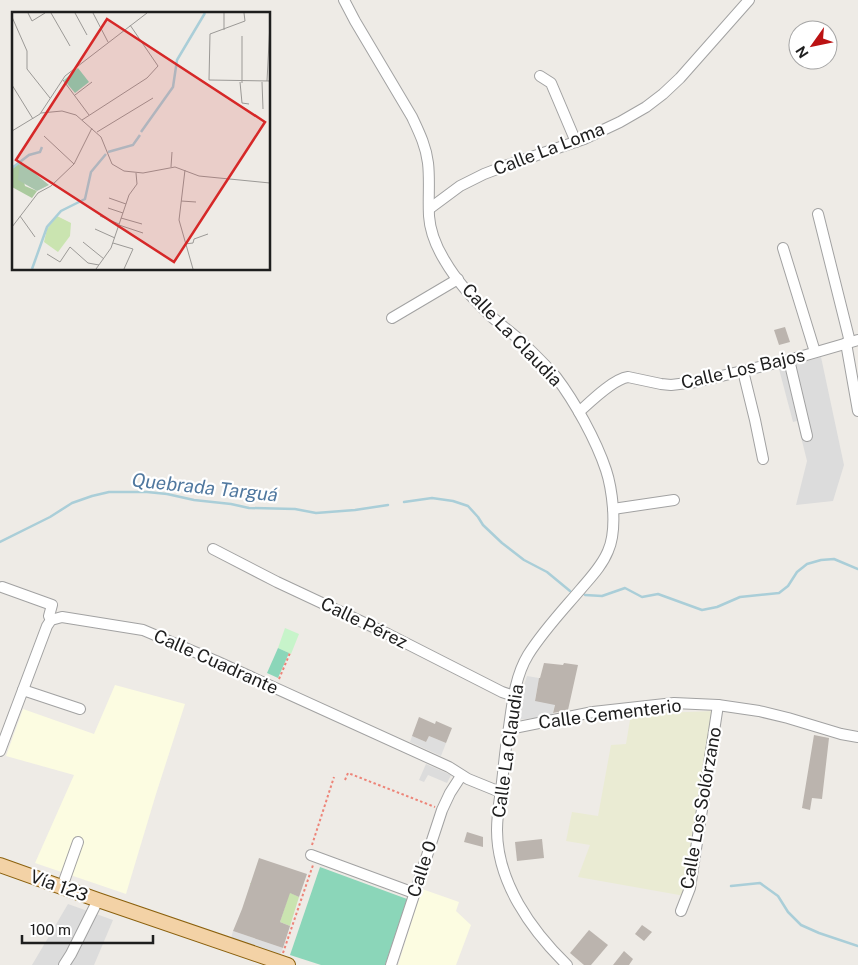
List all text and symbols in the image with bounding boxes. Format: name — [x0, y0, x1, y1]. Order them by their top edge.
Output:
inset map — [12, 12, 270, 270]
north arrow — [788, 20, 838, 70]
text: N — [792, 43, 812, 61]
street label: Calle La Loma — [490, 118, 607, 179]
street label: Calle La Claudia — [458, 279, 567, 390]
street label: Calle Los Bajos — [679, 344, 807, 393]
water label: Quebrada Targuá — [131, 468, 279, 506]
street label: Calle Pérez — [317, 593, 411, 653]
street label: Calle Cuadrante — [151, 625, 282, 698]
street label: Calle La Claudia — [488, 683, 527, 819]
street label: Calle Cementerio — [537, 694, 683, 733]
street label: Calle Los Solórzano — [676, 725, 725, 891]
street label: Calle 0 — [403, 838, 440, 900]
street label: Vía 123 — [27, 865, 91, 906]
scale bar — [22, 912, 154, 944]
text: 100 m — [30, 921, 71, 938]

